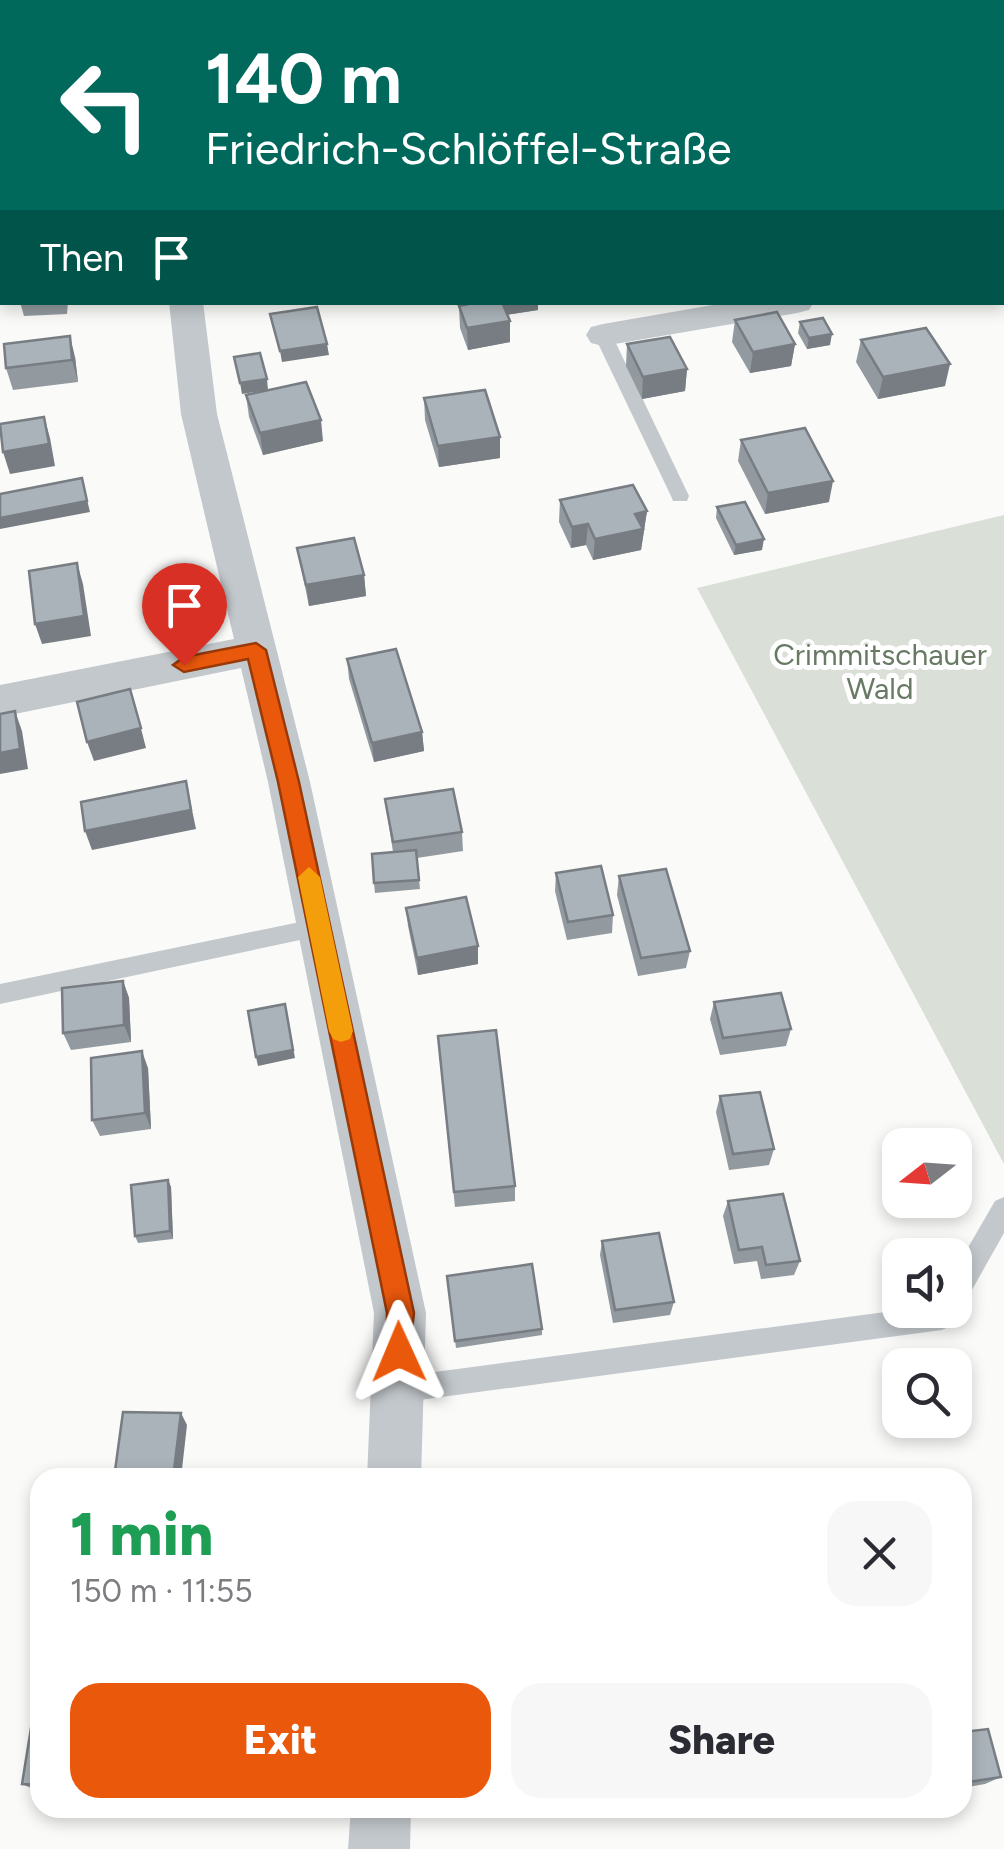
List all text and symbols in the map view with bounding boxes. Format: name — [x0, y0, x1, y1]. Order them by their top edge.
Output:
text: 140 m — [205, 36, 402, 121]
icon: left — [40, 40, 170, 170]
text: Friedrich-Schlöffel-Straße — [205, 121, 732, 175]
icon: arrive — [144, 230, 199, 285]
text: Then — [40, 235, 124, 281]
pin — [142, 563, 227, 666]
icon: arrive — [157, 578, 212, 633]
park label: Crimmitschauer Wald — [773, 636, 987, 707]
north arrow — [882, 1128, 972, 1218]
map controls — [882, 1128, 972, 1438]
button: sound — [882, 1238, 972, 1328]
position arrow — [347, 1300, 451, 1404]
button: search — [882, 1348, 972, 1438]
text: 1 min — [70, 1498, 213, 1570]
button: close — [827, 1501, 932, 1606]
text: 150 m · 11:55 — [70, 1572, 253, 1610]
button: Exit — [70, 1683, 491, 1798]
button: Share — [511, 1683, 932, 1798]

